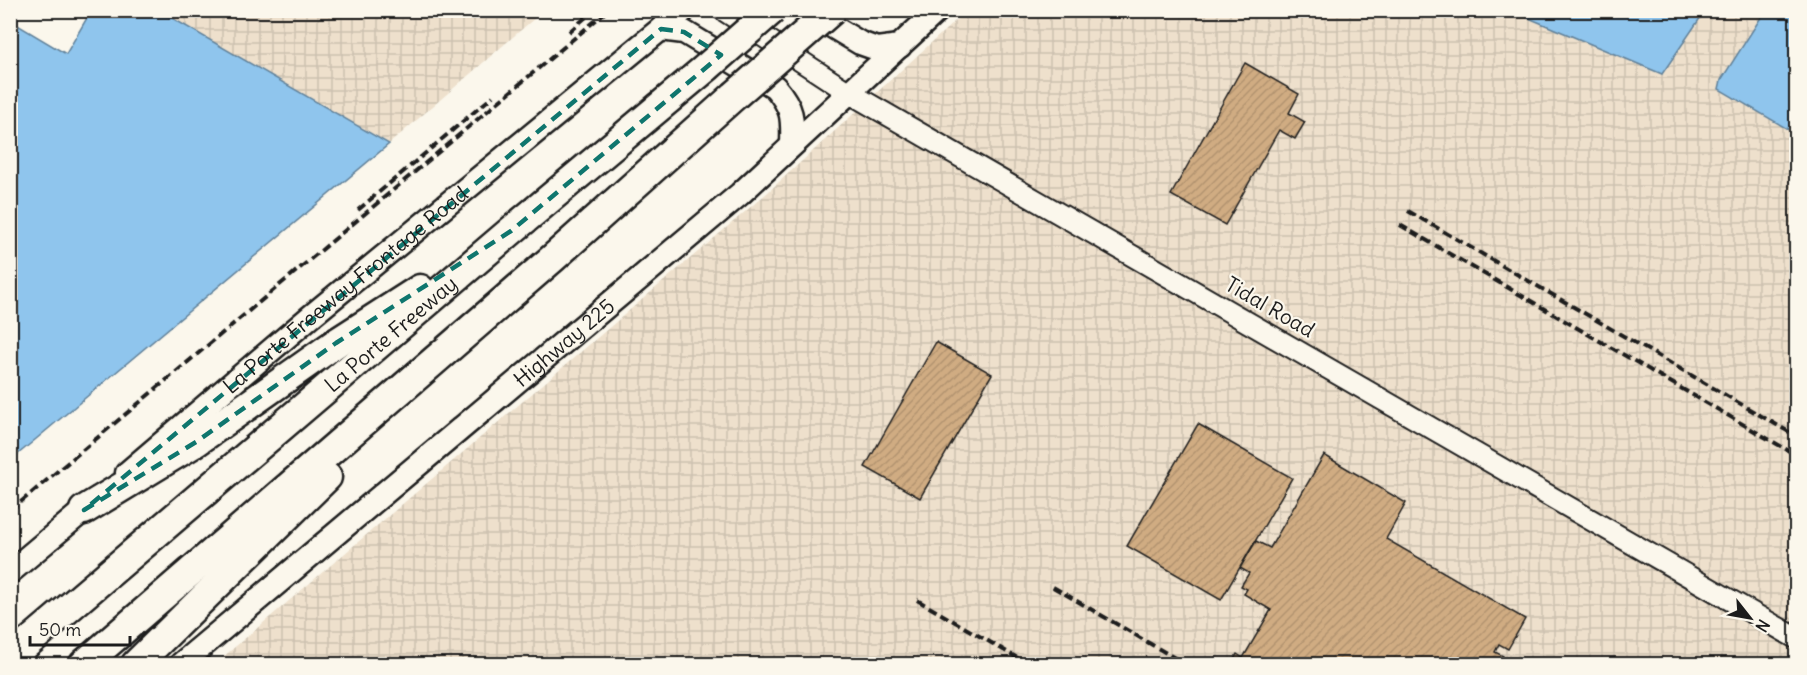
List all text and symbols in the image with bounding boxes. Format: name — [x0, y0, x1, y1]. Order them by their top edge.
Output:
street label: La Porte Freeway Frontage Road — [219, 180, 473, 398]
street label: La Porte Freeway — [319, 271, 463, 397]
street label: Tidal Road — [1220, 271, 1320, 343]
street label: Highway 225 — [508, 292, 620, 392]
north arrow — [1720, 588, 1780, 648]
scale bar — [30, 609, 130, 647]
text: N — [1751, 616, 1774, 636]
text: 50 m — [39, 618, 81, 641]

